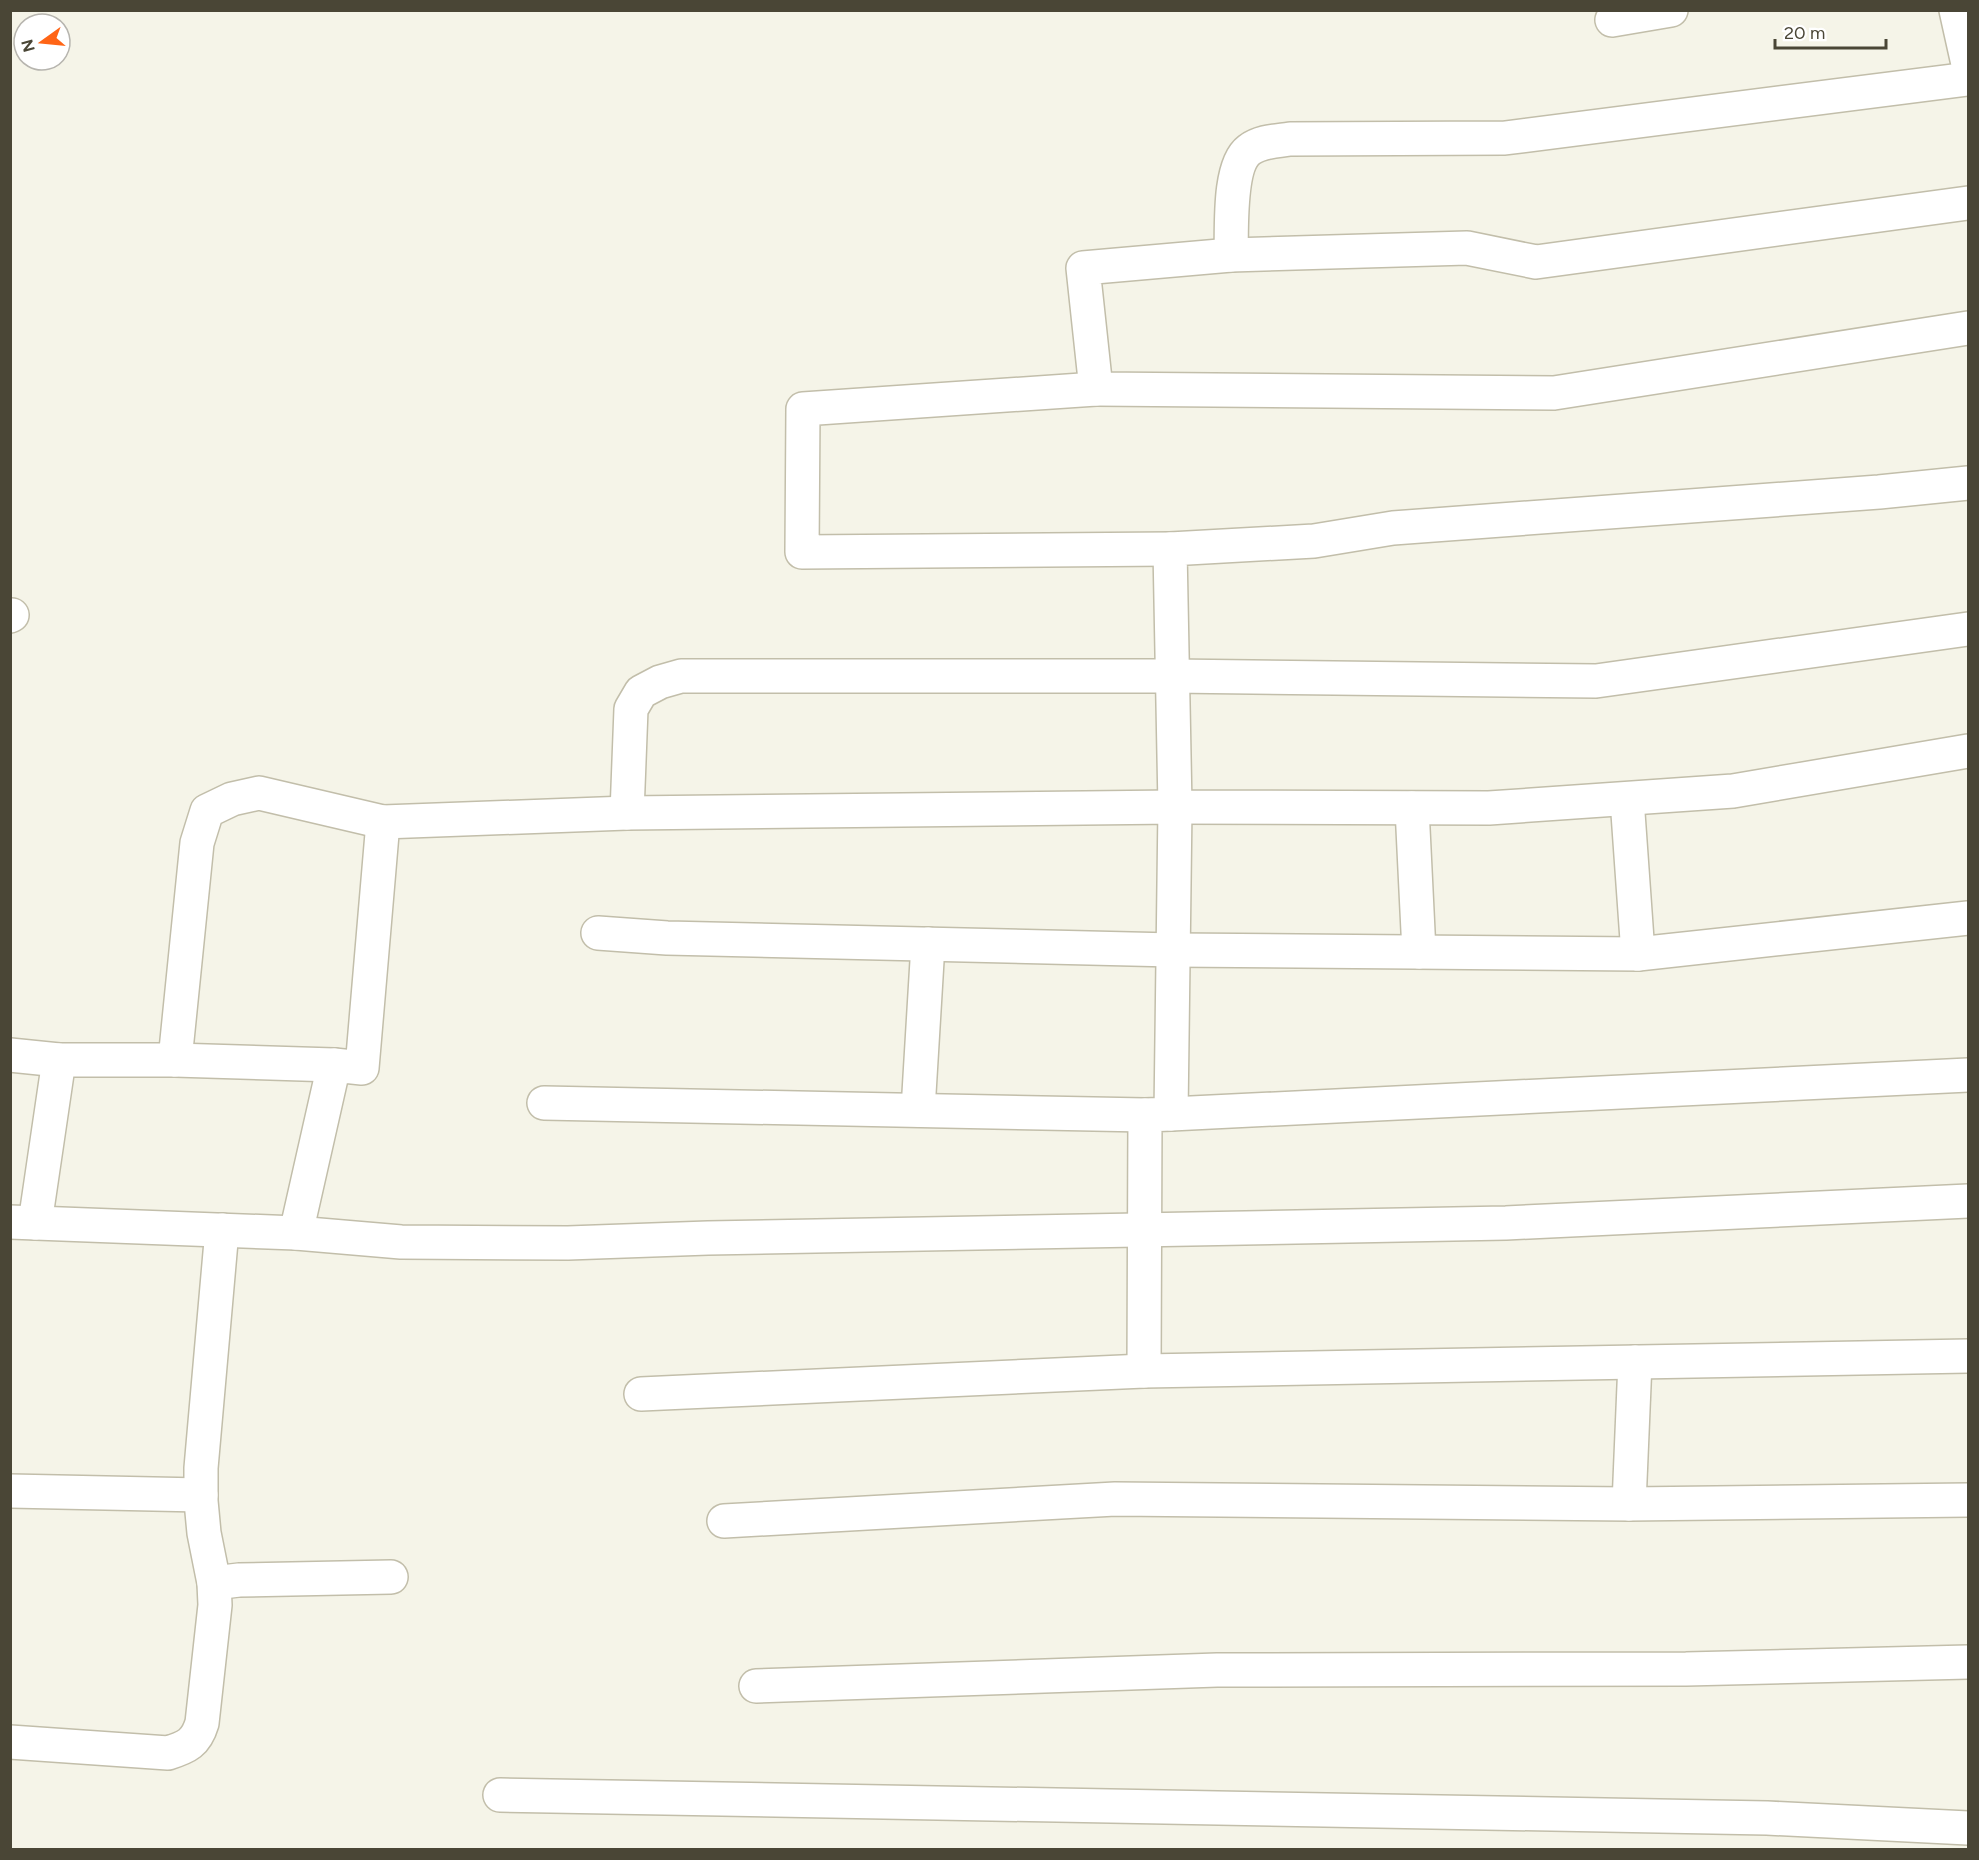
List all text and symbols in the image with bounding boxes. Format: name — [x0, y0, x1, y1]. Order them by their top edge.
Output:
north arrow — [12, 12, 72, 72]
scale bar — [1775, 12, 1886, 50]
text: 20 m — [1784, 22, 1825, 44]
text: N — [17, 37, 39, 54]

